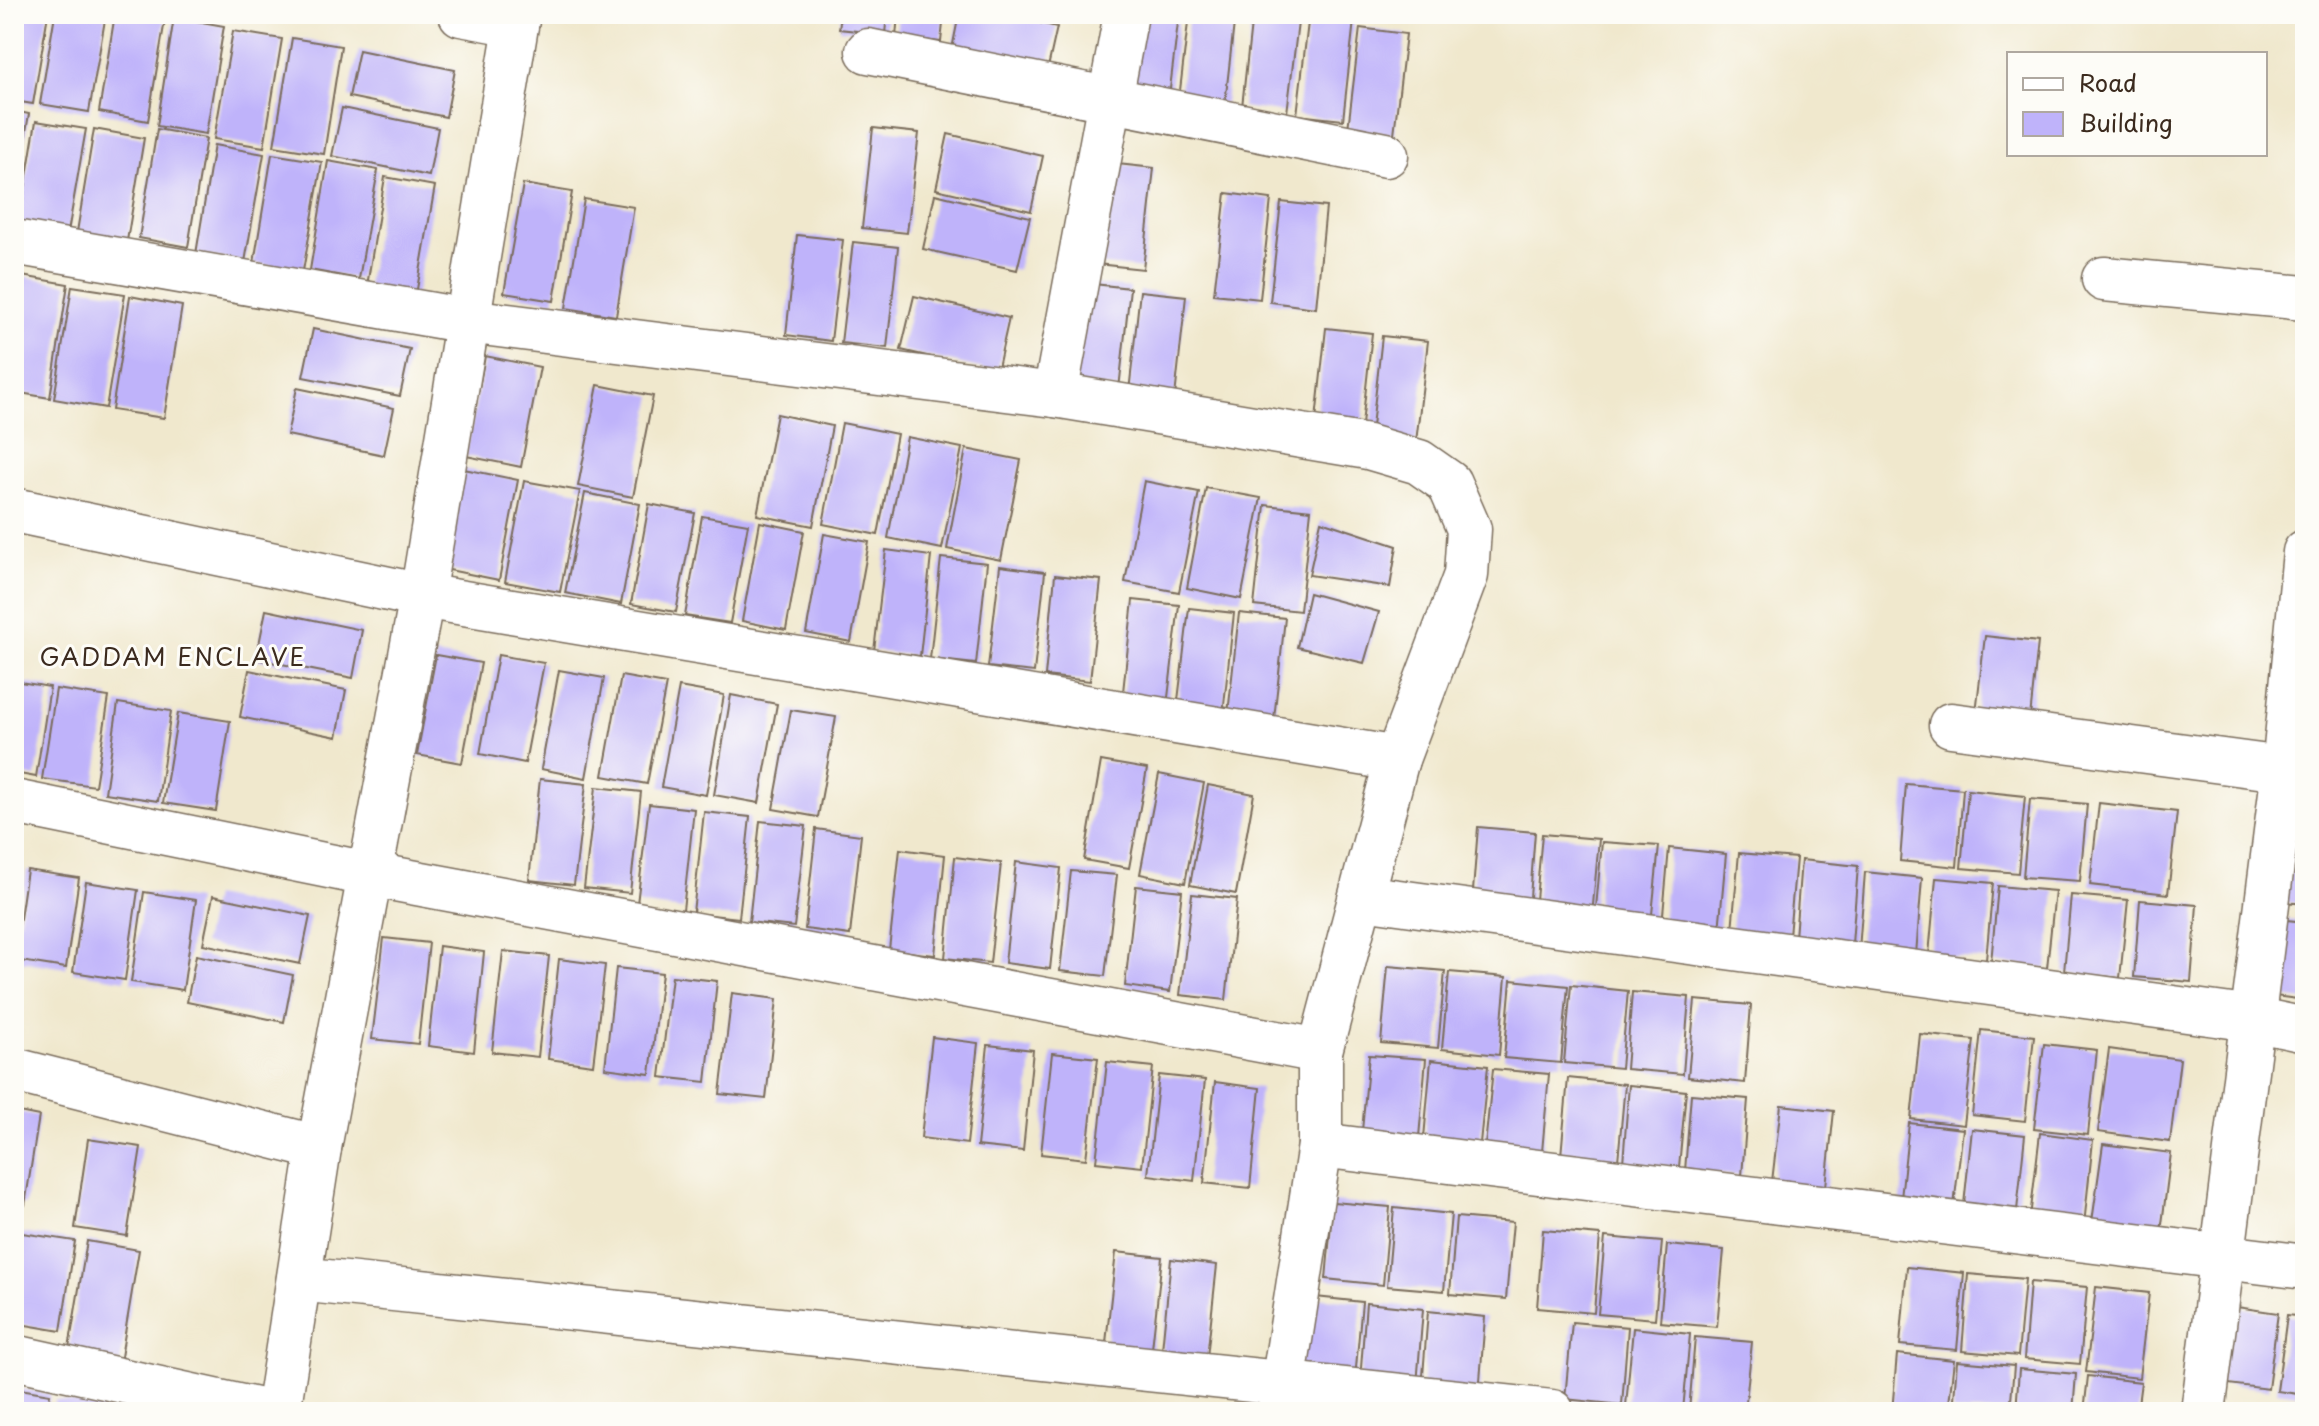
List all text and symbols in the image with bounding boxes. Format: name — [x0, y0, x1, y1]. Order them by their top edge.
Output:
legend — [2007, 52, 2267, 156]
text: Road — [2079, 64, 2137, 100]
text: Building — [2079, 104, 2173, 140]
district label: GADDAM ENCLAVE — [40, 638, 306, 674]

